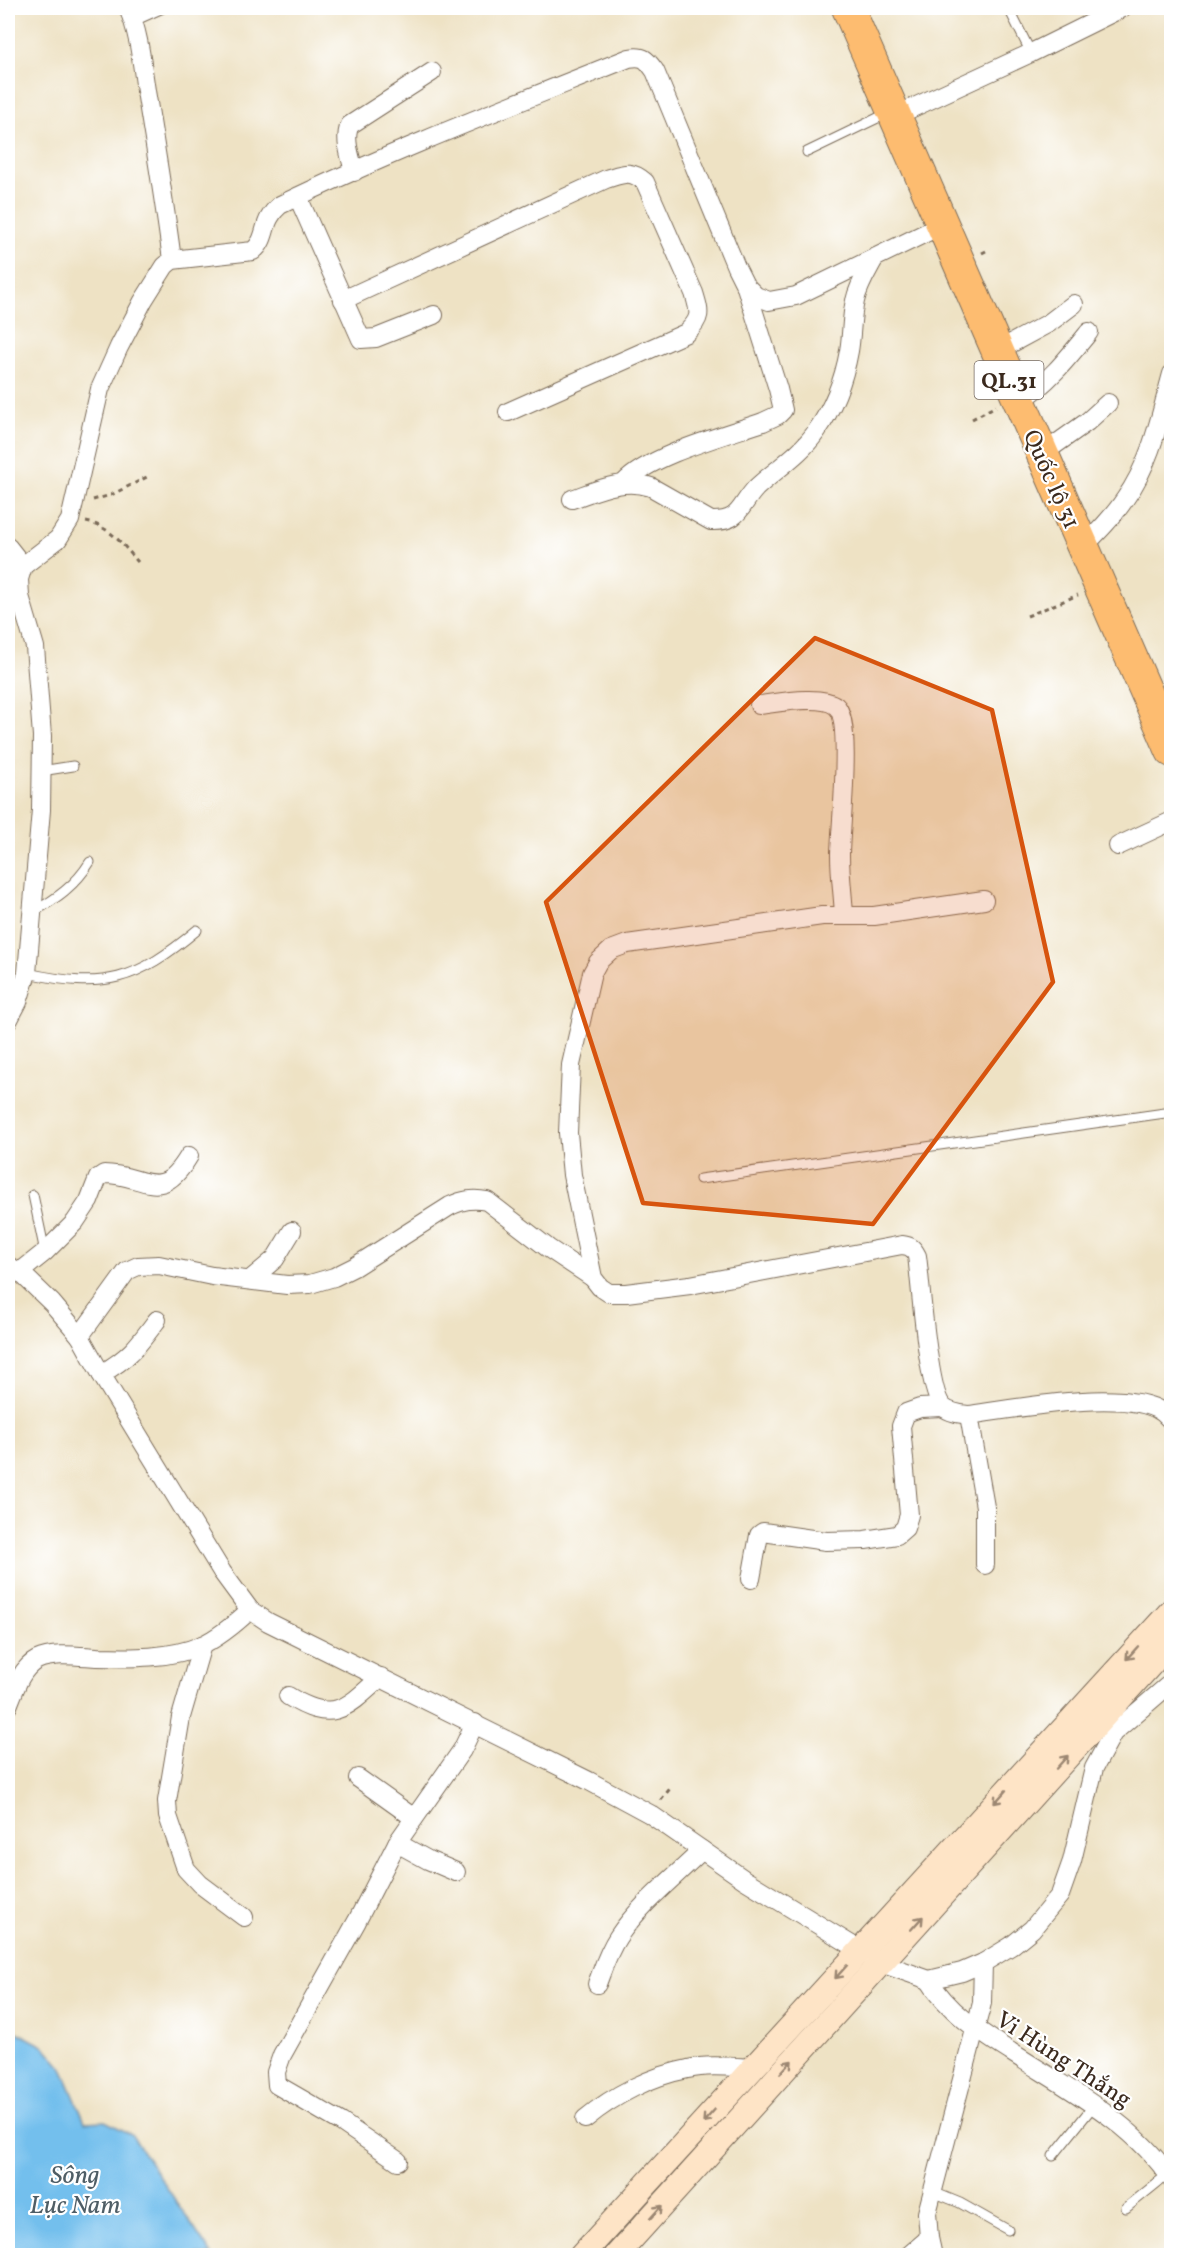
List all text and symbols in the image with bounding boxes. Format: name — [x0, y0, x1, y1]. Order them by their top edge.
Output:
road number: QL.31 — [974, 361, 1044, 399]
street label: Quốc lộ 31 — [1013, 425, 1087, 535]
one-way arrow — [1125, 1645, 1139, 1660]
one-way arrow — [1055, 1755, 1069, 1770]
one-way arrow — [994, 1789, 1008, 1804]
one-way arrow — [910, 1915, 924, 1930]
one-way arrow — [833, 1964, 848, 1979]
street label: Vi Hùng Thắng — [988, 2004, 1138, 2117]
one-way arrow — [779, 2060, 793, 2075]
one-way arrow — [702, 2108, 716, 2123]
water label: Sông Lục Nam — [30, 2158, 120, 2224]
one-way arrow — [649, 2205, 663, 2220]

